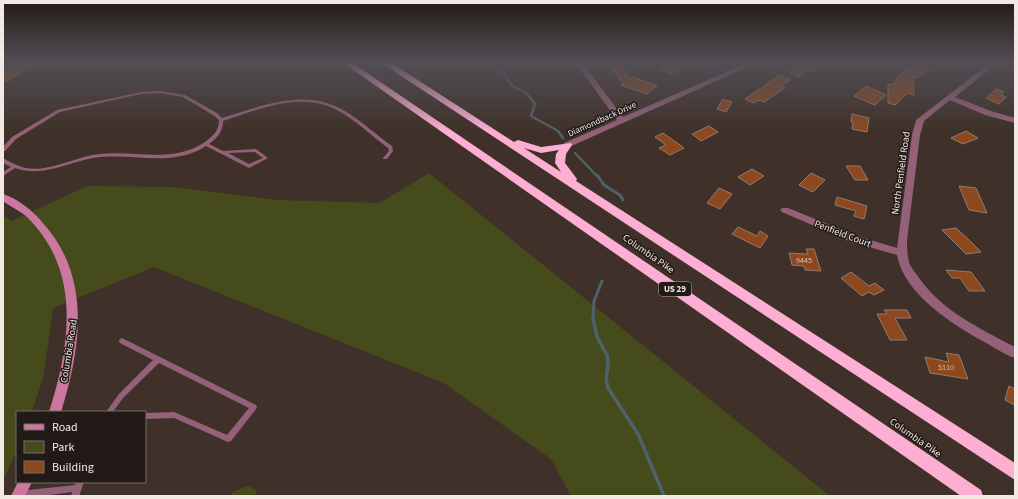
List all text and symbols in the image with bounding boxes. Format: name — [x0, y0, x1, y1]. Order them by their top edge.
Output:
street label: Diamondback Drive — [566, 98, 639, 140]
street label: North Penfield Road — [888, 131, 914, 216]
street label: Penfield Court — [812, 217, 874, 251]
street label: Columbia Pike — [620, 231, 677, 277]
house number: 9445 — [796, 255, 812, 266]
road number: US 29 — [659, 282, 691, 296]
street label: Columbia Road — [57, 319, 81, 384]
house number: 5110 — [938, 362, 954, 373]
legend — [16, 411, 146, 483]
street label: Columbia Pike — [887, 415, 944, 461]
text: Road — [52, 419, 78, 436]
text: Park — [52, 439, 74, 456]
text: Building — [52, 459, 94, 476]

